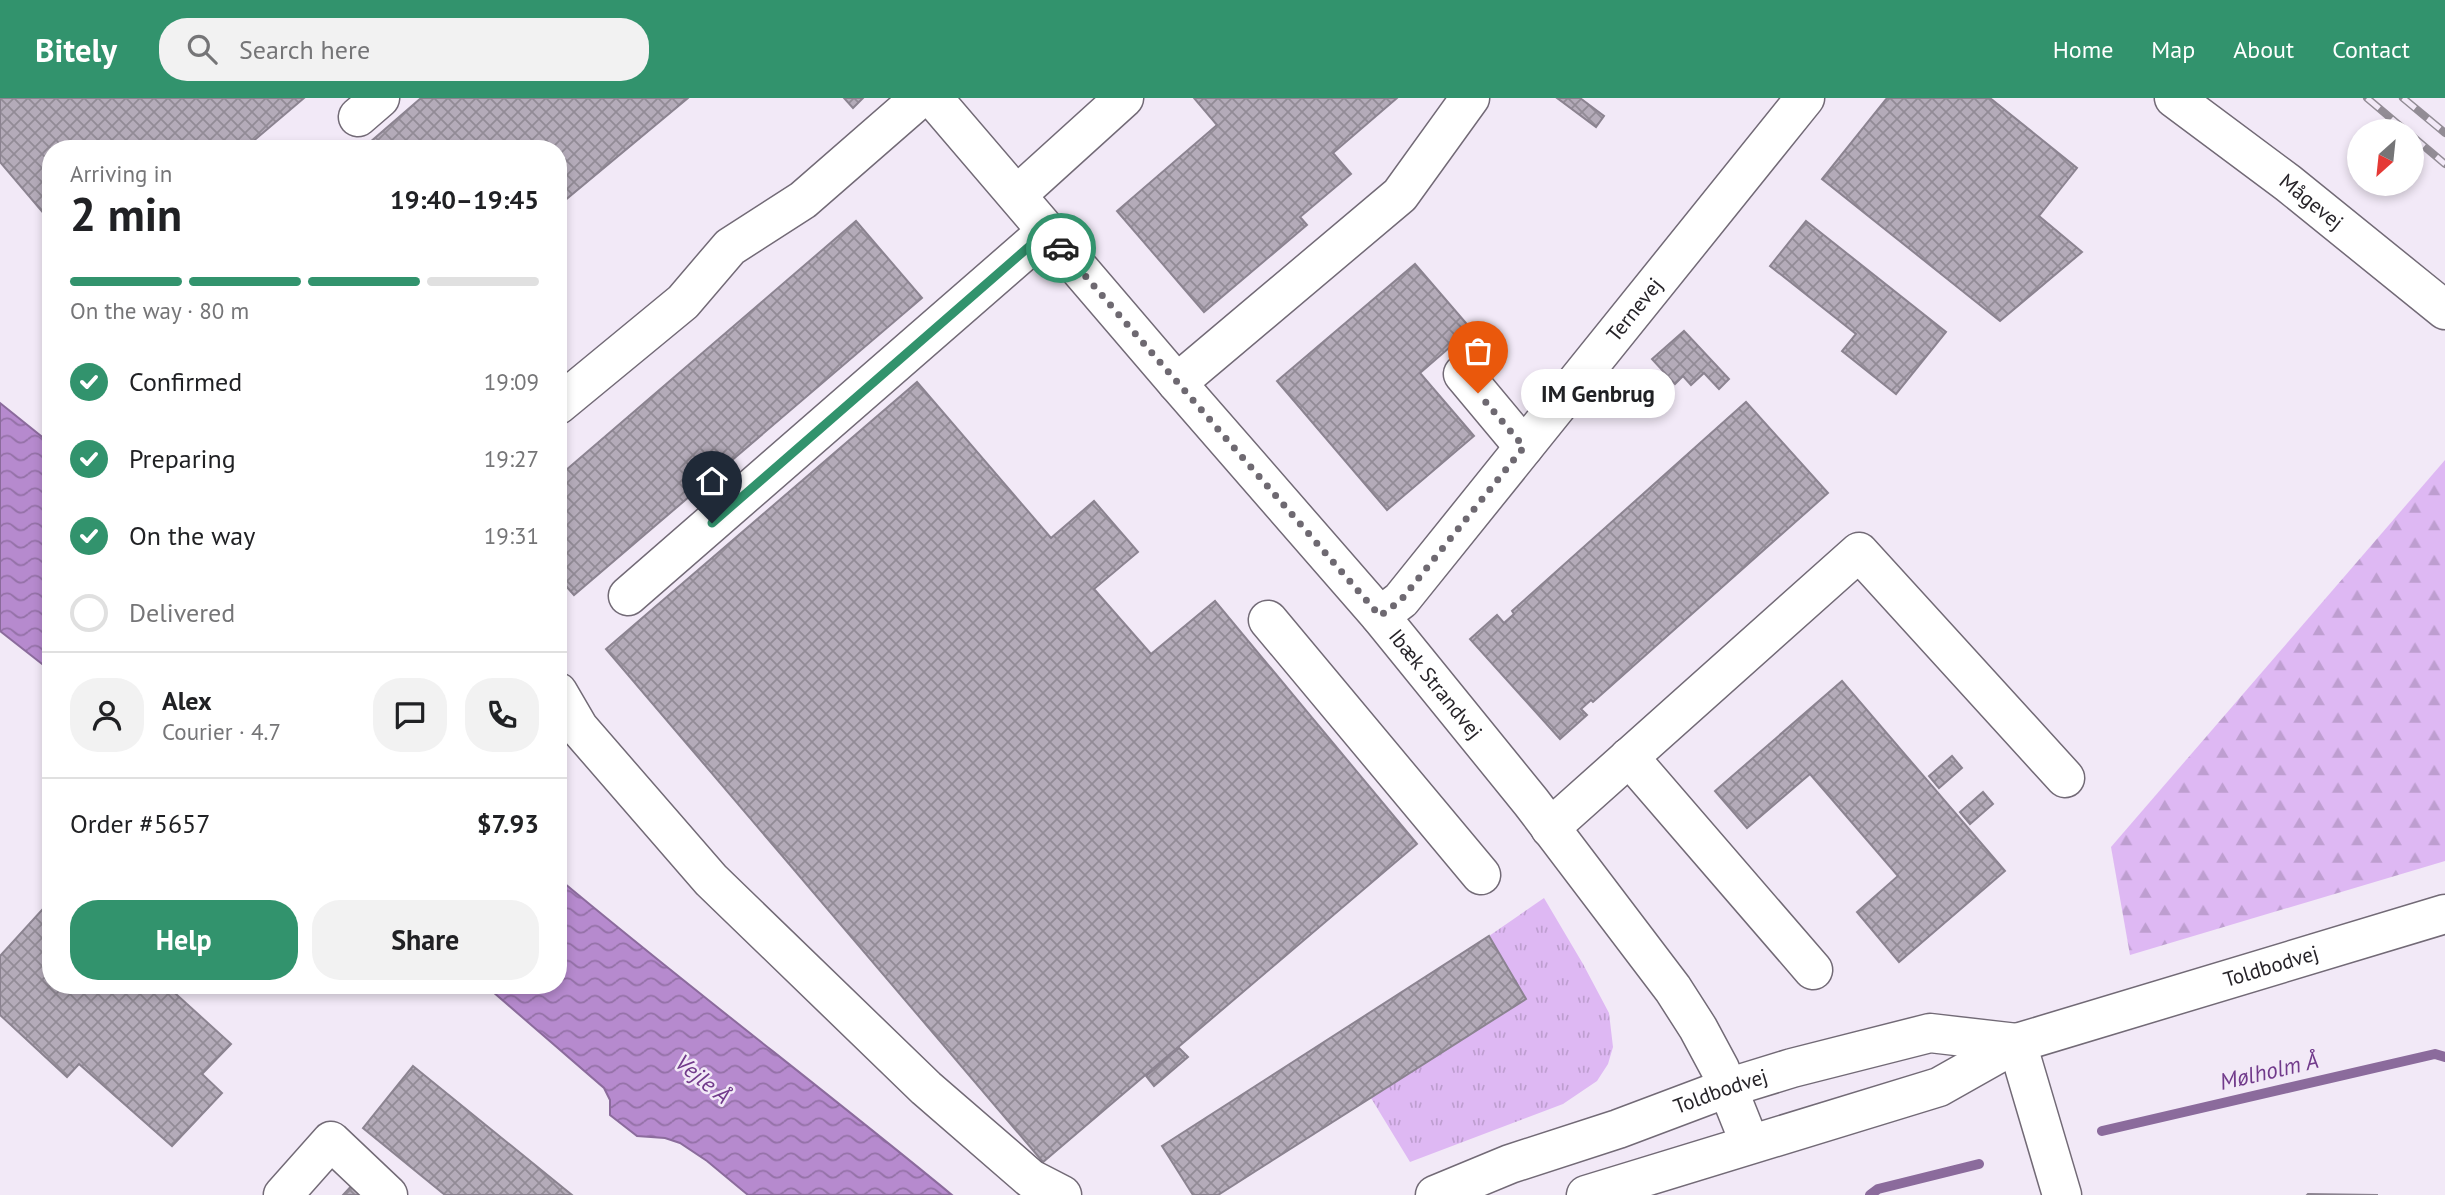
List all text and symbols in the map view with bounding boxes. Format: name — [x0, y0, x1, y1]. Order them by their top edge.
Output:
search box — [159, 18, 649, 81]
text: Bitely — [35, 28, 117, 71]
icon: search — [183, 30, 221, 68]
text: Search here — [239, 33, 370, 66]
text: Home — [2053, 34, 2113, 65]
text: Map — [2151, 34, 2195, 65]
text: About — [2233, 34, 2294, 65]
text: Contact — [2332, 34, 2410, 65]
north arrow — [2347, 119, 2424, 196]
map controls — [2347, 119, 2424, 196]
text: Arriving in — [70, 159, 172, 188]
street label: Mågevej — [2274, 167, 2349, 235]
text: 19:40–19:45 — [390, 183, 539, 216]
text: 2 min — [70, 184, 182, 244]
courier — [1026, 213, 1096, 283]
icon: car — [1042, 229, 1080, 267]
street label: Ternevej — [1600, 272, 1668, 347]
text: On the way · 80 m — [70, 296, 249, 325]
pin — [1448, 321, 1508, 393]
icon: bag — [1459, 332, 1497, 370]
icon: check — [70, 363, 108, 401]
text: Confirmed — [129, 365, 242, 398]
text: 19:09 — [484, 367, 539, 396]
callout: IM Genbrug — [1520, 368, 1674, 418]
text: IM Genbrug — [1541, 379, 1655, 408]
icon: check — [70, 440, 108, 478]
text: Preparing — [129, 442, 236, 475]
text: 19:27 — [484, 444, 539, 473]
pin — [682, 451, 742, 523]
icon: home — [693, 462, 731, 500]
icon: check — [70, 517, 108, 555]
text: On the way — [129, 519, 255, 552]
text: 19:31 — [484, 521, 539, 550]
text: Delivered — [129, 596, 235, 629]
street label: Ibæk Strandvej — [1383, 623, 1488, 744]
button: person — [70, 678, 144, 752]
button: chat — [373, 678, 447, 752]
button: phone — [465, 678, 539, 752]
text: Alex — [162, 684, 212, 717]
text: Courier · 4.7 — [162, 717, 281, 746]
text: Order #5657 — [70, 807, 210, 840]
text: $7.93 — [477, 807, 539, 840]
button: Help — [70, 900, 298, 980]
button: Share — [312, 900, 539, 980]
street label: Toldbodvej — [2220, 939, 2322, 993]
water label: Mølholm Å — [2217, 1045, 2321, 1096]
water label: Vejle Å — [670, 1047, 737, 1110]
street label: Toldbodvej — [1670, 1062, 1771, 1120]

